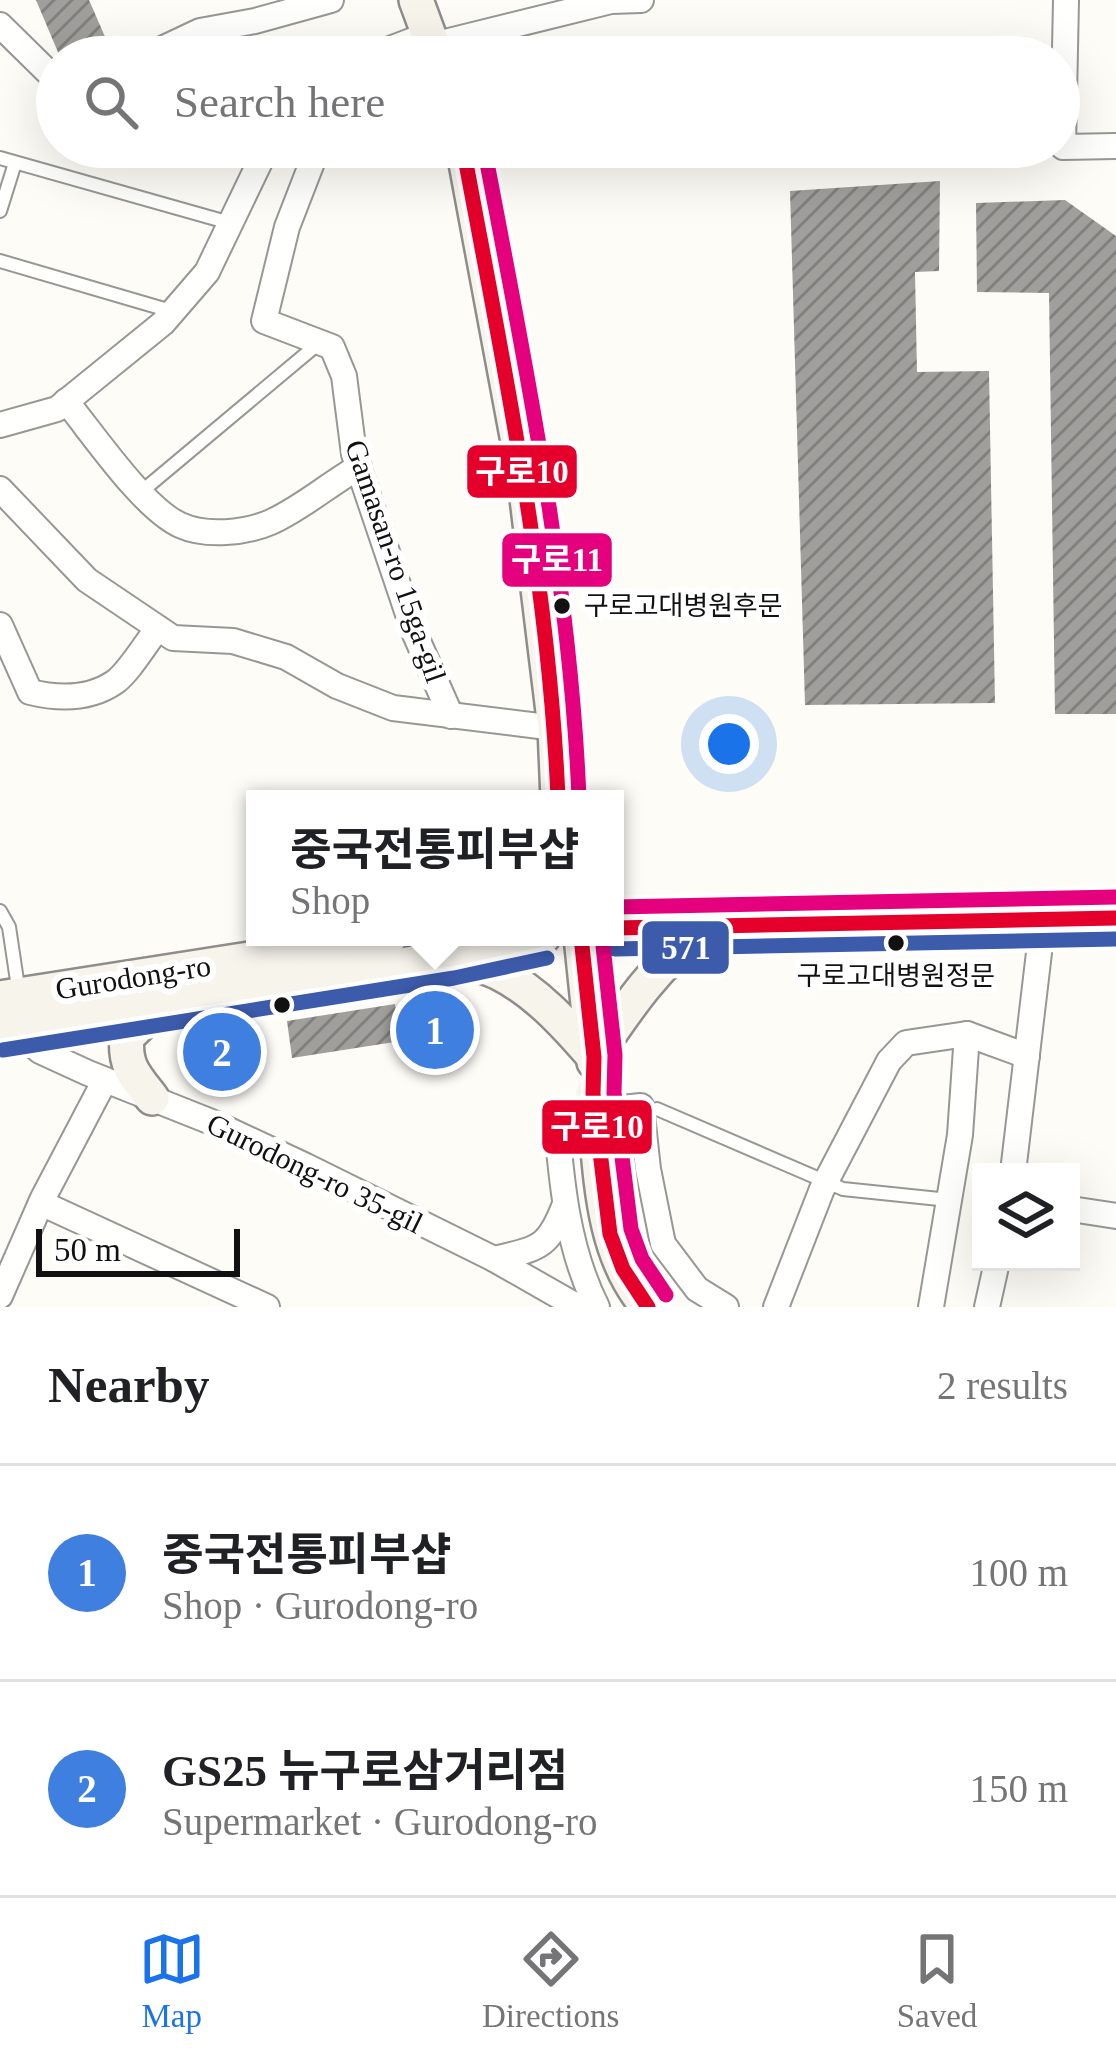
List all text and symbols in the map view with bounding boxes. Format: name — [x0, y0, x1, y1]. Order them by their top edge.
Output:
search box — [36, 36, 1080, 168]
icon: search — [78, 69, 144, 135]
text: Search here — [174, 77, 385, 127]
street label: Gamasan-ro 15ga-gil — [339, 436, 453, 686]
line badge: 구로10 — [465, 443, 579, 500]
text: 구로10 — [475, 454, 569, 490]
line badge: 구로11 — [500, 531, 614, 589]
text: 구로11 — [511, 542, 603, 578]
place label: 구로고대병원후문 — [584, 591, 783, 621]
marker: 구로고대병원후문 — [551, 595, 573, 617]
your location — [699, 714, 759, 774]
popup — [246, 790, 624, 946]
text: 중국전통피부샵 — [290, 825, 580, 875]
text: Shop — [290, 879, 370, 922]
line badge: 571 — [640, 919, 731, 976]
text: 571 — [661, 930, 711, 966]
marker: 구로고대병원정문 — [885, 932, 907, 954]
street label: Gurodong-ro — [53, 948, 213, 1006]
place label: 구로고대병원정문 — [797, 961, 995, 991]
pin: 1 — [396, 985, 474, 1075]
unlabelled marker — [271, 994, 293, 1016]
pin: 2 — [183, 1007, 261, 1097]
line badge: 구로10 — [540, 1098, 654, 1156]
street label: Gurodong-ro 35-gil — [202, 1106, 428, 1240]
text: 구로10 — [550, 1109, 644, 1145]
map controls — [972, 1163, 1080, 1271]
button: layers — [972, 1163, 1080, 1271]
scale bar — [36, 1223, 240, 1276]
text: 50 m — [54, 1232, 121, 1268]
text: Nearby — [48, 1357, 209, 1413]
text: 2 results — [937, 1364, 1068, 1407]
text: 중국전통피부샵 — [162, 1530, 452, 1580]
text: 1 — [77, 1551, 97, 1594]
text: 100 m — [969, 1551, 1068, 1594]
text: Shop · Gurodong-ro — [162, 1584, 478, 1627]
text: GS25 뉴구로삼거리점 — [162, 1746, 568, 1796]
text: 2 — [77, 1767, 97, 1810]
text: 150 m — [969, 1767, 1068, 1810]
text: Supermarket · Gurodong-ro — [162, 1800, 597, 1843]
tab: Map — [139, 1926, 205, 2035]
tab: Directions — [482, 1926, 619, 2035]
tab: Saved — [897, 1926, 977, 2035]

